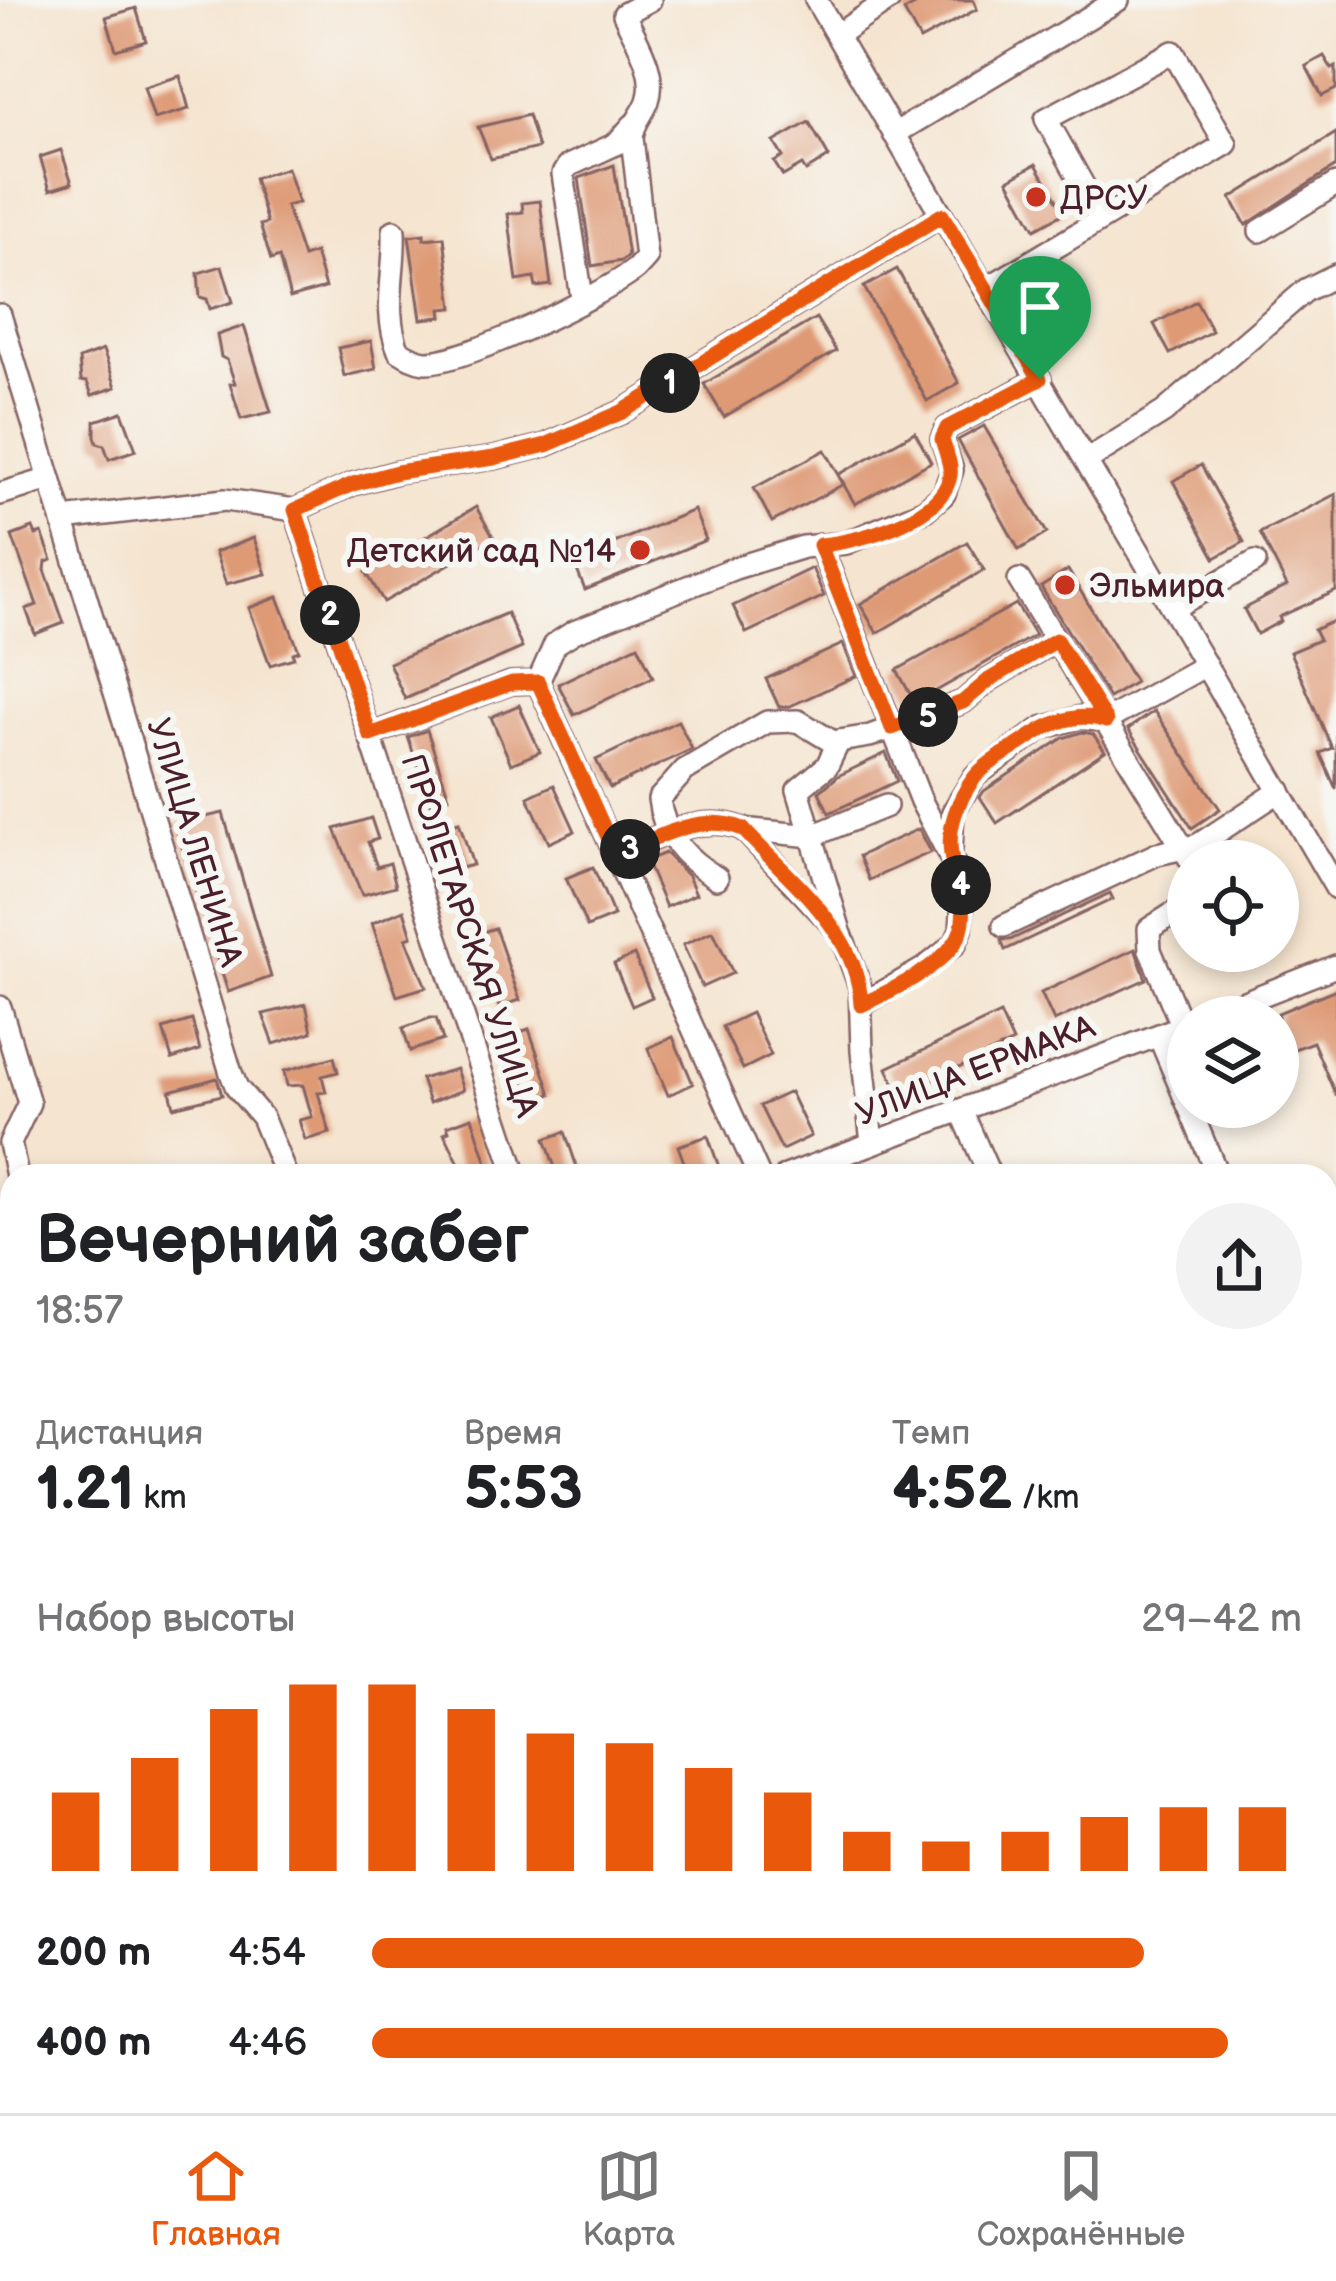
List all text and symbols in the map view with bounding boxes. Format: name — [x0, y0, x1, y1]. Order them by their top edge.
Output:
place label: ДРСУ — [1060, 179, 1148, 219]
marker: ДРСУ — [1023, 184, 1049, 210]
pin — [989, 256, 1091, 379]
icon: arrive — [1007, 274, 1073, 340]
pin: 1 — [640, 353, 700, 413]
text: 1 — [663, 363, 677, 403]
place label: Детский сад №14 — [347, 532, 616, 572]
marker: Детский сад №14 — [627, 537, 653, 563]
place label: Эльмира — [1089, 567, 1225, 607]
marker: Эльмира — [1052, 572, 1078, 598]
pin: 2 — [300, 585, 360, 645]
text: 2 — [320, 595, 340, 635]
pin: 5 — [898, 687, 958, 747]
text: 5 — [918, 697, 938, 737]
street label: УЛИЦА ЛЕНИНА — [137, 714, 251, 972]
street label: ПРОЛЕТАРСКАЯ УЛИЦА — [392, 749, 547, 1123]
pin: 3 — [600, 819, 660, 879]
text: 3 — [620, 829, 640, 869]
map controls — [1167, 840, 1299, 1128]
button: locate — [1167, 840, 1299, 972]
pin: 4 — [931, 855, 991, 915]
text: 4 — [951, 865, 971, 905]
button: layers — [1167, 996, 1299, 1128]
street label: УЛИЦА ЕРМАКА — [851, 1007, 1102, 1135]
text: Вечерний забег — [36, 1203, 529, 1282]
button: share — [1176, 1203, 1302, 1329]
text: 18:57 — [36, 1288, 123, 1335]
text: Дистанция — [36, 1414, 203, 1454]
text: Время — [464, 1414, 562, 1454]
text: Темп — [892, 1414, 970, 1454]
text: 1.21 — [36, 1454, 134, 1526]
text: 5:53 — [464, 1454, 583, 1526]
text: 4:52 — [892, 1454, 1012, 1526]
text: km — [134, 1478, 187, 1518]
text: /km — [1012, 1478, 1080, 1518]
text: Набор высоты — [36, 1596, 296, 1643]
text: 29–42 m — [1141, 1596, 1302, 1643]
text: 200 m — [36, 1930, 151, 1977]
text: 4:54 — [228, 1930, 306, 1977]
text: 400 m — [36, 2020, 151, 2067]
text: 4:46 — [228, 2020, 307, 2067]
tab: Главная — [151, 2143, 281, 2255]
tab: Карта — [582, 2143, 675, 2255]
tab: Сохранённые — [977, 2143, 1185, 2255]

